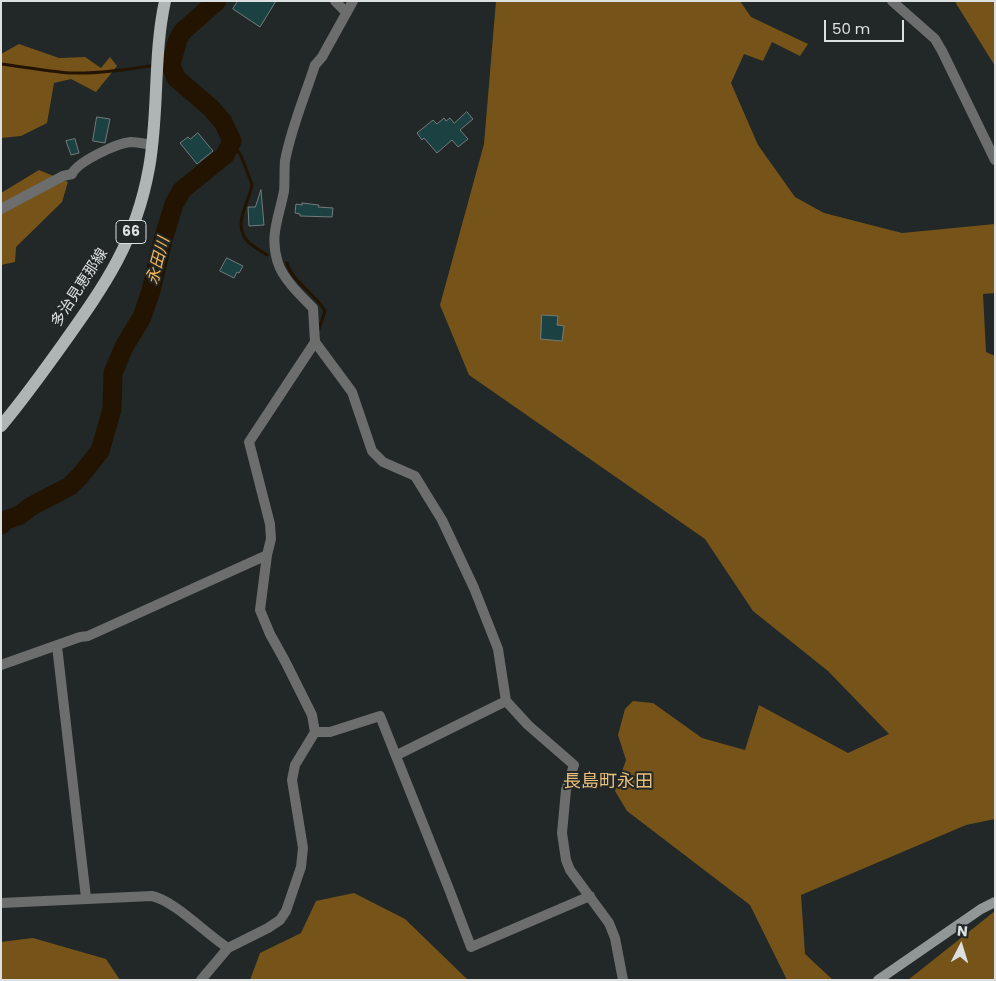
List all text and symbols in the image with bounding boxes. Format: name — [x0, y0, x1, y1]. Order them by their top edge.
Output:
scale bar — [826, 10, 906, 42]
text: 50 m — [832, 18, 870, 39]
road number: 66 — [116, 220, 146, 243]
water label: 永田川 — [144, 235, 174, 287]
street label: 多治見恵那線 — [48, 245, 112, 331]
district label: 長島町永田 — [563, 771, 653, 793]
north arrow — [936, 921, 986, 971]
text: N — [956, 921, 968, 941]

